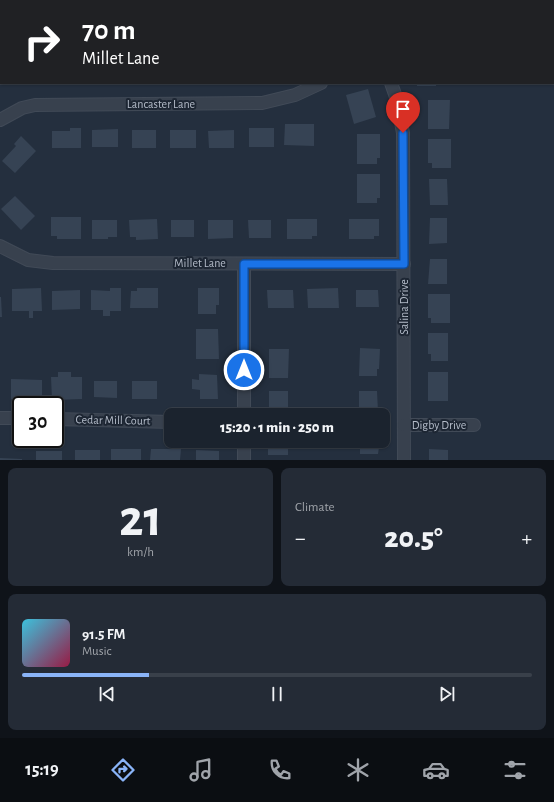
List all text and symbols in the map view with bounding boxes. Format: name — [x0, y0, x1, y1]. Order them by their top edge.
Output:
icon: right — [16, 16, 68, 68]
text: 70 m — [82, 17, 136, 45]
text: Millet Lane — [82, 50, 160, 68]
pin — [386, 92, 420, 133]
street label: Lancaster Lane — [127, 98, 195, 110]
icon: arrive — [392, 98, 414, 120]
street label: Millet Lane — [174, 257, 226, 269]
street label: Salina Drive — [398, 279, 410, 335]
position arrow — [223, 349, 265, 391]
speed limit sign: 30 — [12, 396, 64, 448]
street label: Cedar Mill Court — [75, 413, 151, 427]
street label: Digby Drive — [412, 419, 466, 432]
text: 15:20 · 1 min · 250 m — [220, 420, 334, 435]
text: 21 — [119, 493, 162, 545]
text: Climate — [295, 501, 334, 514]
text: 20.5° — [384, 523, 443, 553]
text: − — [295, 527, 306, 549]
text: + — [521, 527, 532, 549]
text: km/h — [127, 546, 154, 559]
text: 91.5 FM — [82, 627, 125, 642]
text: Music — [82, 645, 112, 658]
icon: previous — [96, 683, 118, 705]
icon: pause — [266, 683, 288, 705]
icon: next — [436, 683, 458, 705]
icon: directions — [109, 756, 137, 784]
icon: music — [187, 756, 215, 784]
icon: phone — [266, 756, 294, 784]
icon: climate — [344, 756, 372, 784]
icon: car — [422, 756, 450, 784]
icon: filters — [501, 756, 529, 784]
text: 15:19 — [25, 761, 59, 779]

